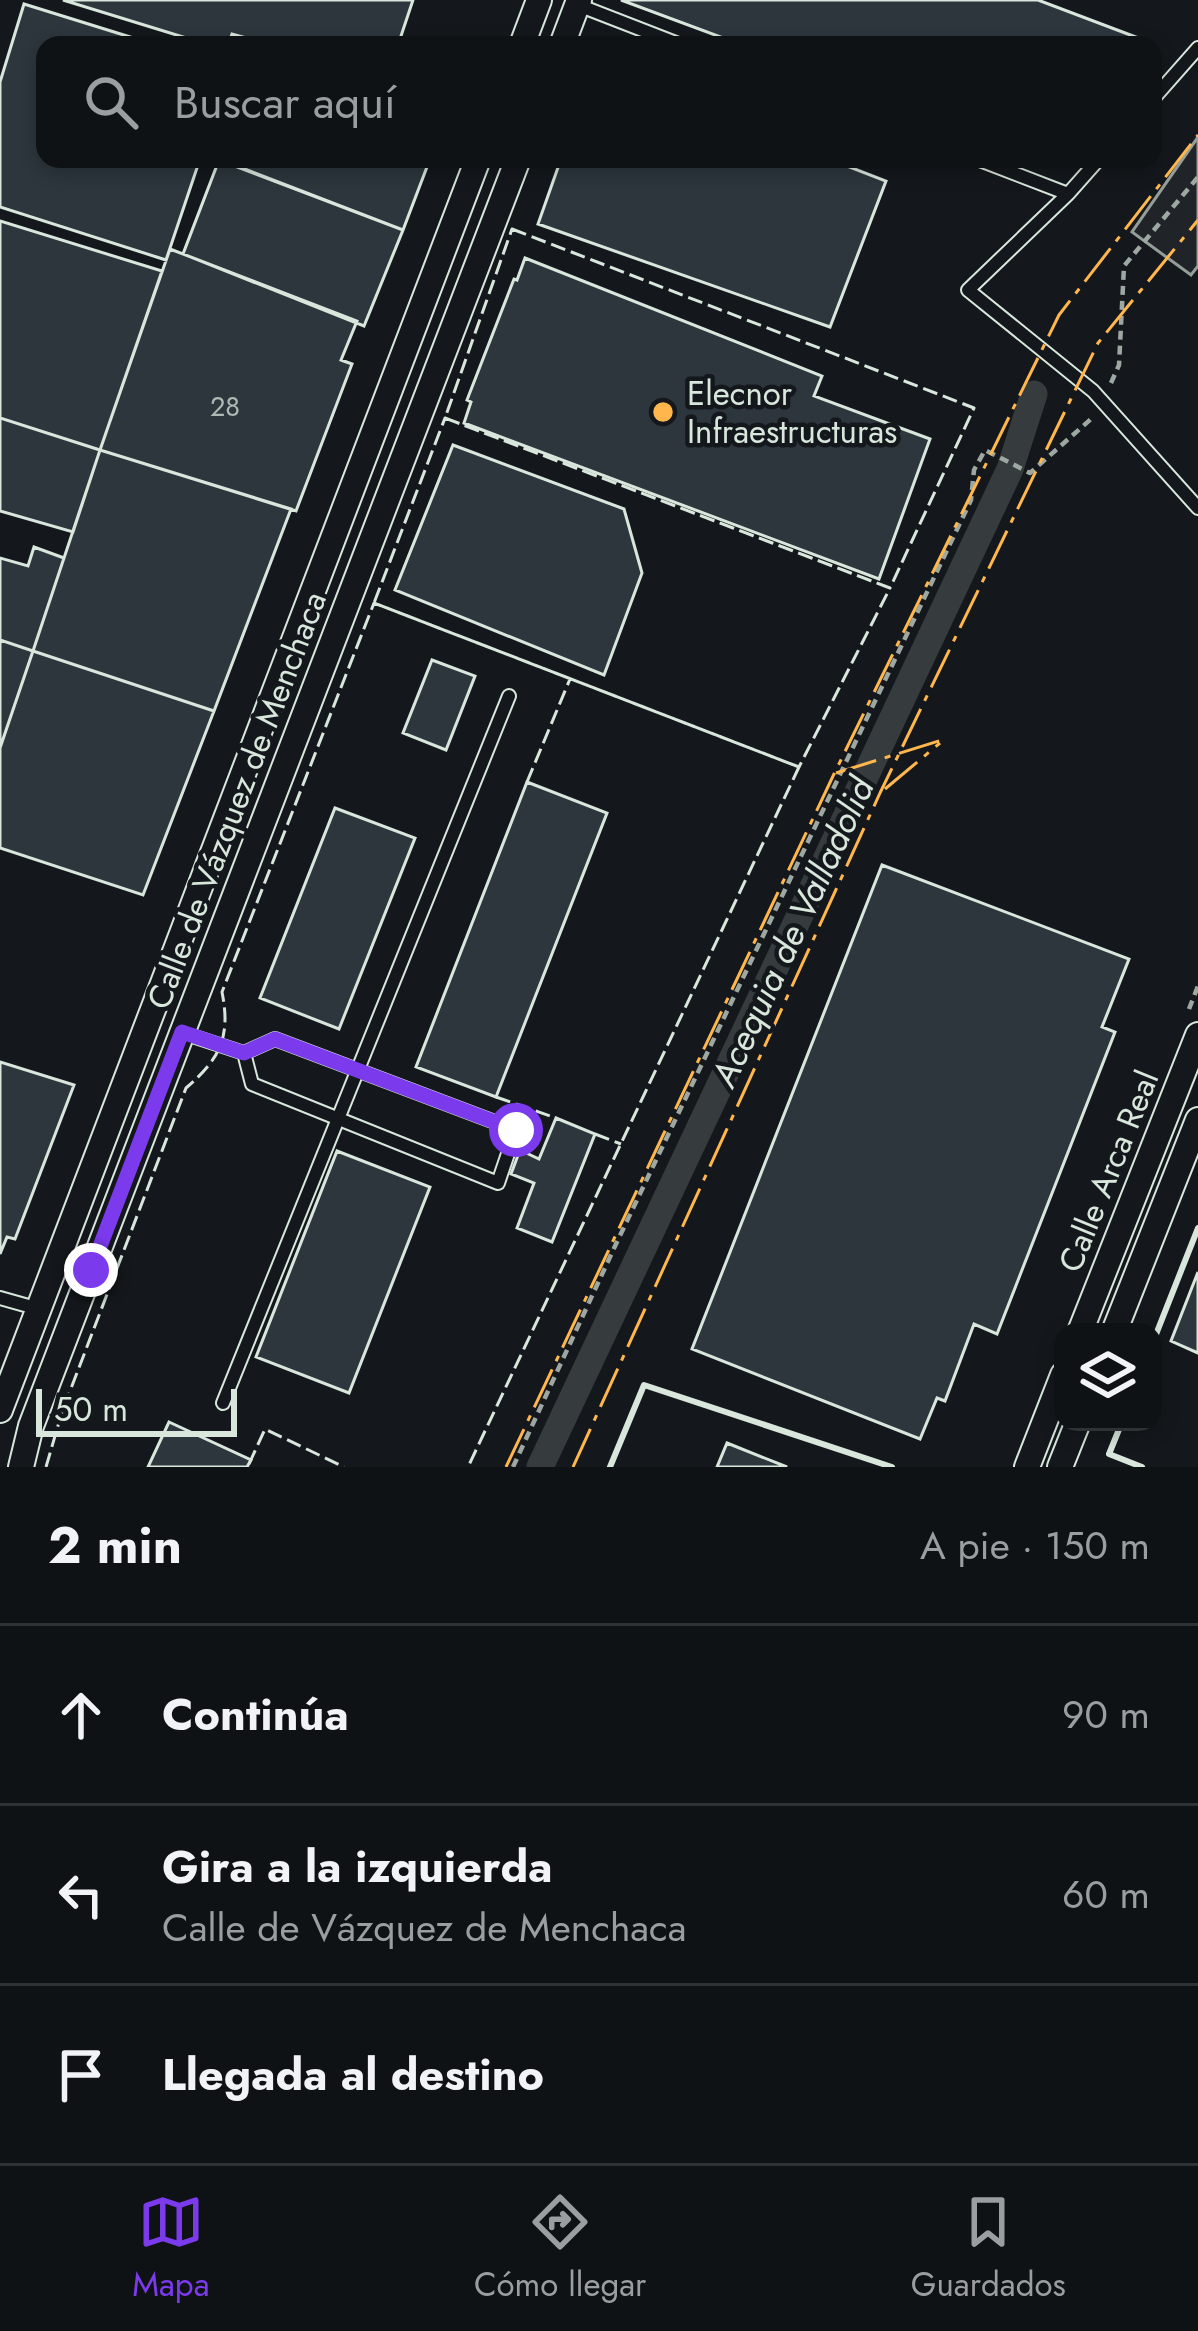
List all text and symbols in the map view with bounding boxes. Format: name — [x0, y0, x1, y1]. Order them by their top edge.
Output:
search box — [36, 36, 1162, 168]
icon: search — [78, 69, 144, 135]
text: Buscar aquí — [174, 70, 396, 135]
place label: Elecnor Infraestructuras — [687, 370, 897, 455]
house number: 28 — [210, 387, 240, 426]
marker: Elecnor Infraestructuras — [650, 399, 676, 425]
street label: Calle de Vázquez de Menchaca — [135, 585, 338, 1016]
water label: Acequia de Valladolid — [697, 767, 887, 1096]
street label: Calle Arca Real — [1047, 1063, 1170, 1279]
route start — [489, 1103, 543, 1157]
route end — [64, 1243, 118, 1297]
map controls — [1054, 1323, 1162, 1431]
button: layers — [1054, 1323, 1162, 1431]
scale bar — [36, 1383, 237, 1436]
text: 50 m — [54, 1386, 128, 1433]
text: 2 min — [48, 1508, 182, 1582]
text: A pie · 150 m — [920, 1517, 1150, 1574]
icon: ahead — [48, 1682, 114, 1748]
text: Continúa — [162, 1682, 349, 1747]
text: 90 m — [1062, 1686, 1150, 1743]
text: Gira a la izquierda — [162, 1834, 553, 1899]
icon: left — [48, 1862, 114, 1928]
text: 60 m — [1062, 1866, 1150, 1923]
text: Calle de Vázquez de Menchaca — [162, 1899, 687, 1956]
icon: arrive — [48, 2042, 114, 2108]
text: Llegada al destino — [162, 2042, 544, 2107]
tab: Mapa — [132, 2189, 210, 2308]
tab: Cómo llegar — [474, 2189, 646, 2308]
tab: Guardados — [911, 2189, 1066, 2308]

